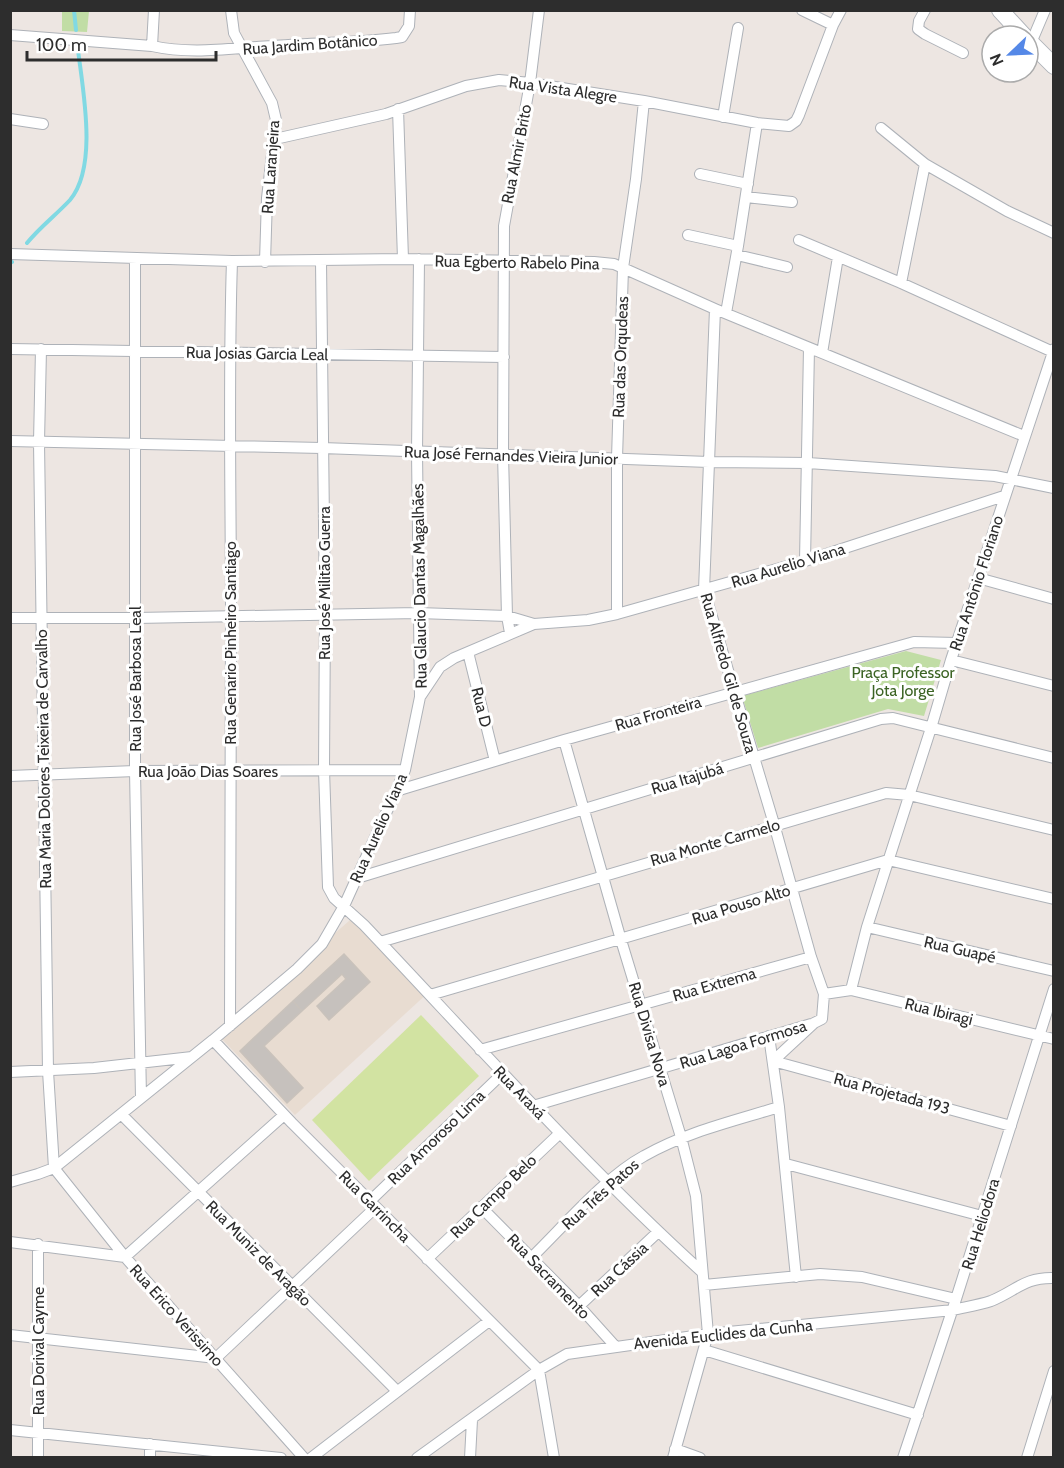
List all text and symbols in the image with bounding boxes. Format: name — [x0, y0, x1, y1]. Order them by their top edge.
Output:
scale bar — [27, 24, 216, 62]
north arrow — [980, 24, 1040, 84]
street label: Rua Jardim Botânico — [242, 30, 378, 59]
text: 100 m — [36, 34, 87, 56]
text: N — [986, 51, 1008, 69]
street label: Rua Vista Alegre — [508, 73, 618, 106]
street label: Rua Almir Brito — [498, 103, 535, 205]
street label: Rua Laranjeira — [258, 119, 283, 215]
street label: Rua Egberto Rabelo Pina — [434, 252, 600, 273]
street label: Rua das Orqudeas — [609, 296, 632, 418]
street label: Rua Josias Garcia Leal — [186, 343, 329, 364]
street label: Rua José Fernandes Vieira Junior — [404, 442, 619, 469]
street label: Rua Glaucio Dantas Magalhães — [408, 483, 431, 689]
street label: Rua José Militão Guerra — [315, 506, 334, 660]
street label: Rua Antônio Floriano — [946, 513, 1007, 653]
street label: Rua Aurelio Viana — [729, 539, 848, 592]
street label: Rua Genario Pinheiro Santiago — [221, 541, 240, 745]
street label: Rua Alfredo Gil de Souza — [696, 591, 761, 756]
street label: Rua José Barbosa Leal — [126, 606, 145, 752]
street label: Rua Maria Dolores Teixeira de Carvalho — [32, 629, 55, 889]
park label: Praça Professor Jota Jorge — [851, 663, 956, 700]
street label: Rua D — [467, 685, 496, 729]
street label: Rua Fronteira — [613, 692, 704, 735]
street label: Rua Itajubá — [649, 758, 726, 798]
street label: Rua João Dias Soares — [138, 762, 278, 781]
street label: Rua Aurelio Viana — [346, 770, 411, 886]
street label: Rua Monte Carmelo — [648, 815, 782, 870]
street label: Rua Pouso Alto — [690, 880, 793, 928]
street label: Rua Guapé — [922, 932, 998, 967]
street label: Rua Extrema — [670, 963, 758, 1005]
street label: Rua Divisa Nova — [625, 980, 675, 1089]
street label: Rua Ibiragi — [903, 994, 975, 1029]
street label: Rua Lagoa Formosa — [677, 1016, 809, 1073]
street label: Rua Araxá — [490, 1062, 550, 1123]
street label: Rua Projetada 193 — [832, 1069, 952, 1118]
street label: Rua Amoroso Lima — [384, 1086, 489, 1189]
street label: Rua Campo Belo — [446, 1150, 540, 1242]
street label: Rua Três Patos — [558, 1155, 643, 1234]
street label: Rua Garrincha — [335, 1167, 415, 1246]
street label: Rua Heliodora — [958, 1176, 1003, 1272]
street label: Rua Muniz de Aragão — [202, 1197, 315, 1310]
street label: Rua Sacramento — [503, 1230, 594, 1323]
street label: Rua Cássia — [587, 1238, 652, 1301]
street label: Rua Erico Verissimo — [126, 1260, 228, 1370]
street label: Rua Dorival Cayme — [29, 1287, 48, 1415]
street label: Avenida Euclides da Cunha — [633, 1316, 814, 1353]

